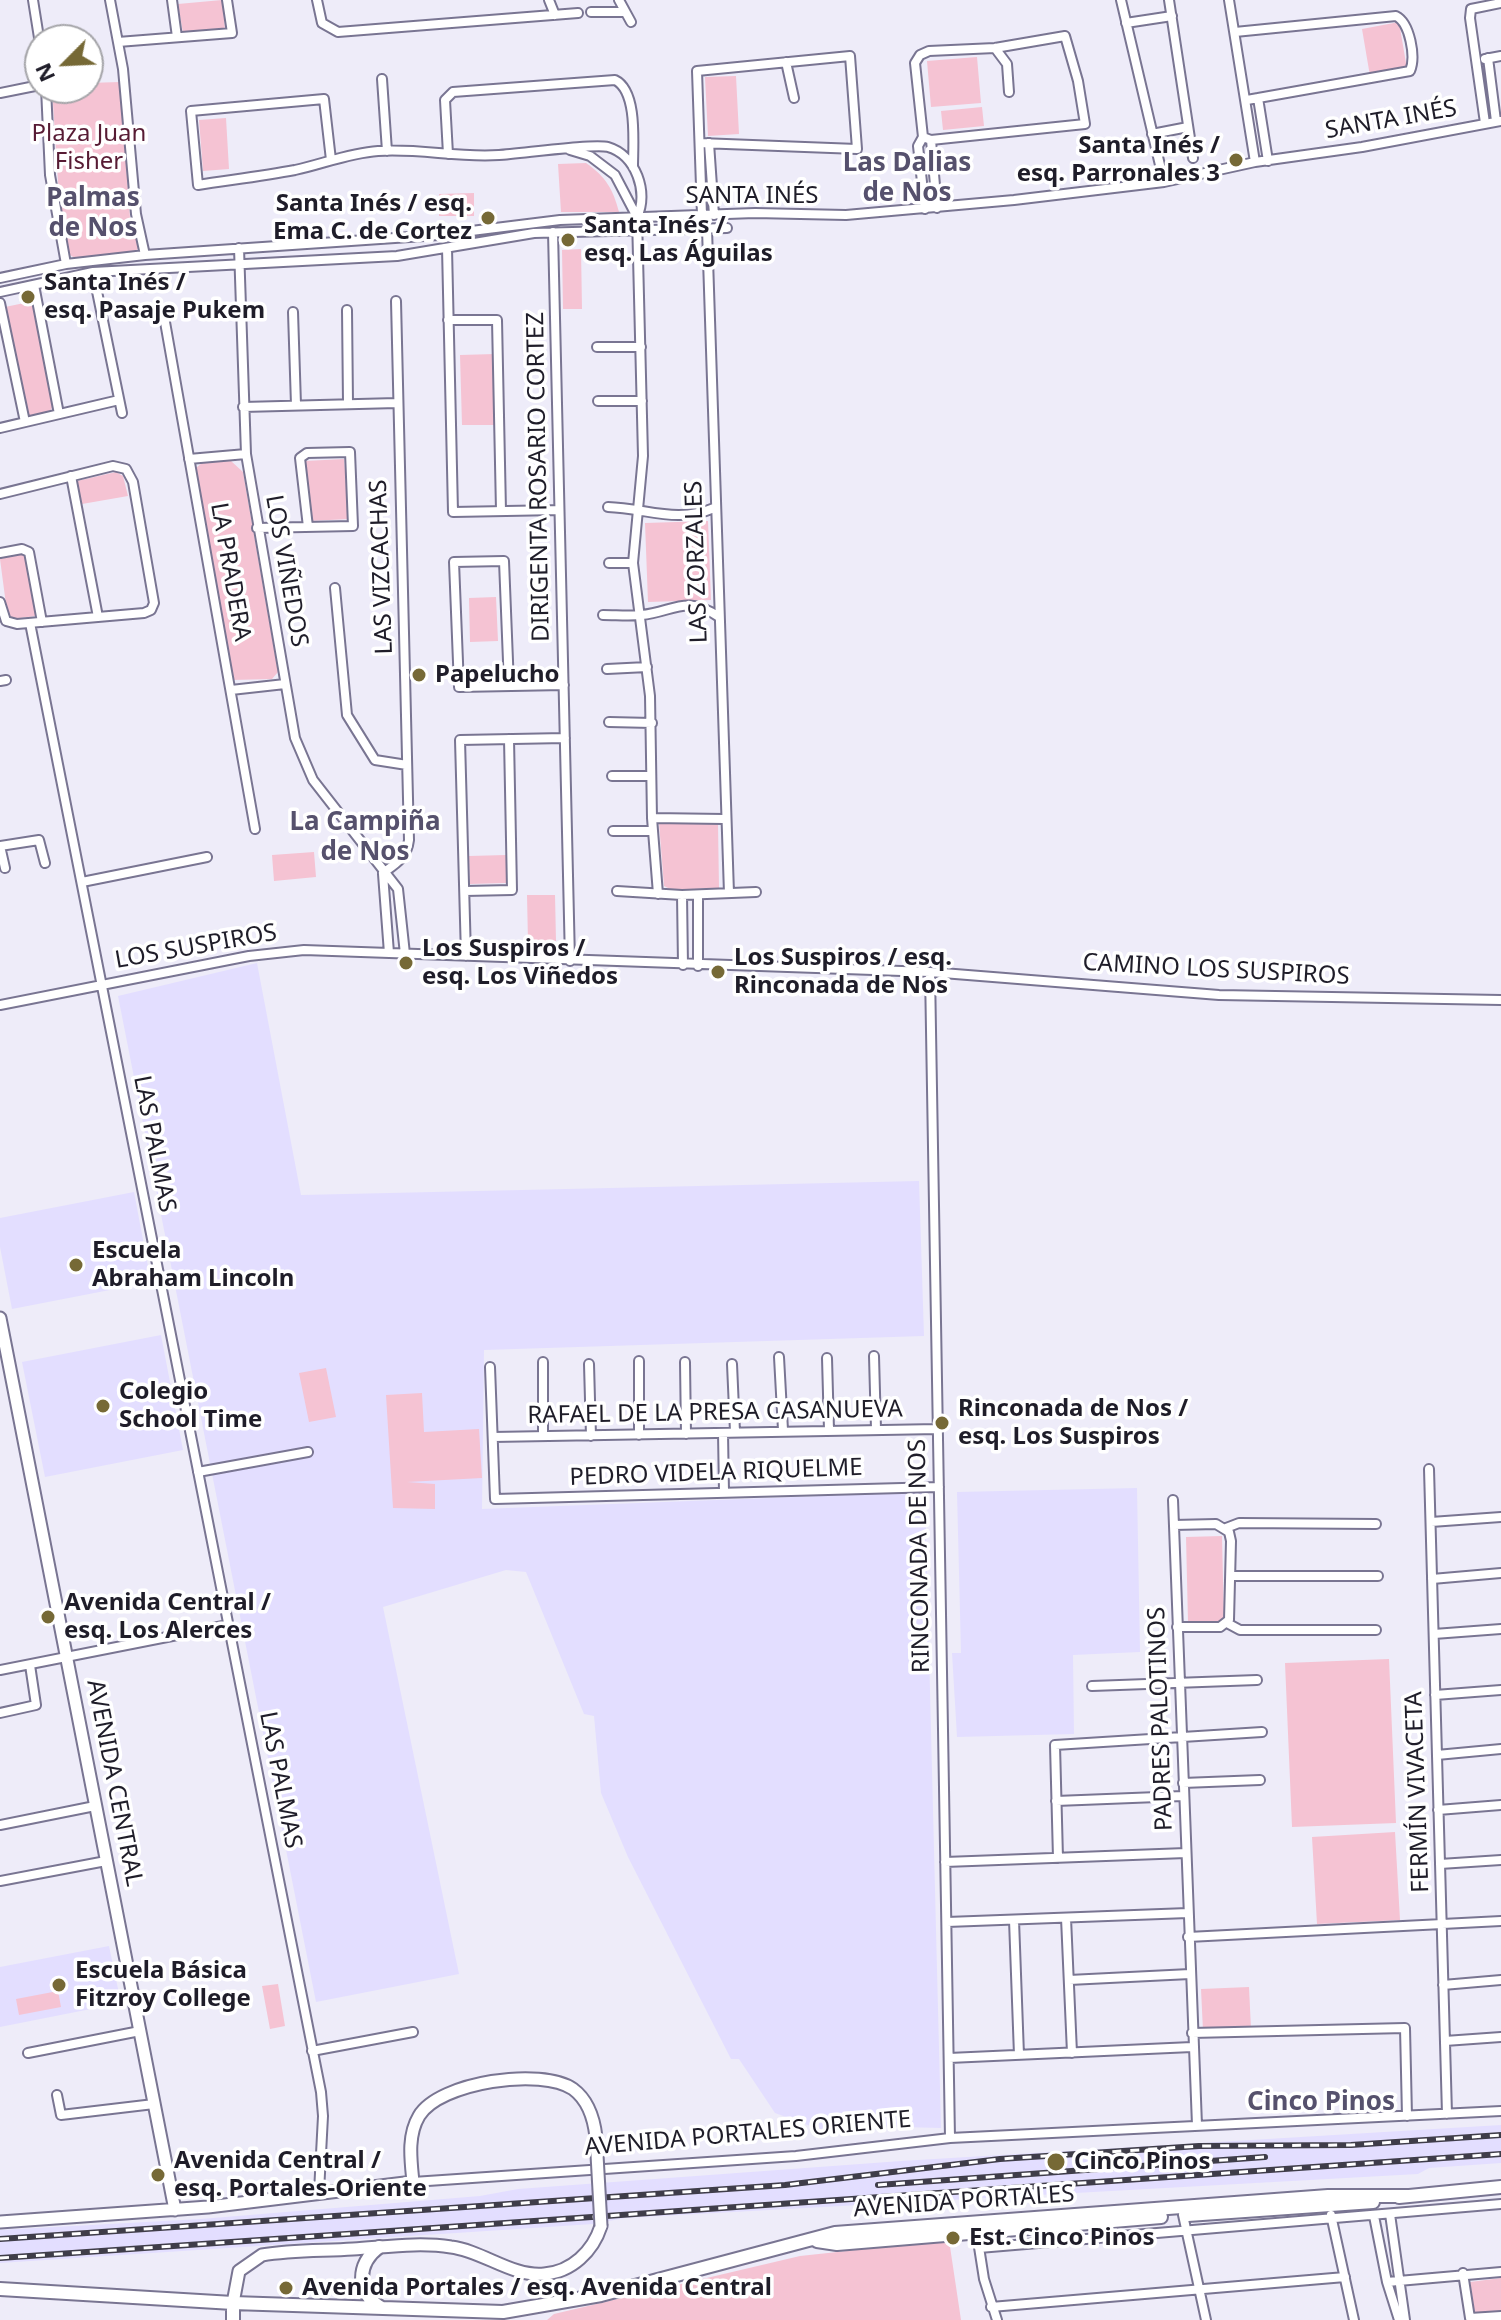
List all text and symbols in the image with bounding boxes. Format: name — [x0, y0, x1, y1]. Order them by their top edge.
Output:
north arrow — [24, 24, 104, 104]
text: N — [27, 59, 61, 87]
street label: SANTA INÉS — [1323, 94, 1459, 146]
park label: Plaza Juan Fisher — [32, 120, 146, 176]
place label: Santa Inés / esq. Parronales 3 — [1017, 132, 1220, 188]
district label: Las Dalias de Nos — [843, 148, 971, 210]
marker: Santa Inés / esq. Parronales 3 — [1227, 151, 1245, 169]
street label: SANTA INÉS — [686, 182, 818, 210]
district label: Palmas de Nos — [46, 183, 140, 244]
place label: Santa Inés / esq. Ema C. de Cortez — [273, 190, 472, 246]
marker: Santa Inés / esq. Ema C. de Cortez — [479, 209, 497, 227]
place label: Santa Inés / esq. Las Águilas — [584, 212, 773, 268]
marker: Santa Inés / esq. Las Águilas — [559, 231, 577, 249]
place label: Santa Inés / esq. Pasaje Pukem — [44, 269, 265, 325]
marker: Santa Inés / esq. Pasaje Pukem — [19, 288, 37, 306]
street label: DIRIGENTA ROSARIO CORTEZ — [522, 312, 556, 642]
street label: LAS VIZCACHAS — [365, 479, 399, 655]
street label: LAS ZORZALES — [680, 480, 714, 644]
street label: LOS VIÑEDOS — [258, 493, 314, 649]
street label: LA PRADERA — [204, 501, 256, 643]
place label: Papelucho — [435, 661, 560, 689]
marker: Papelucho — [410, 666, 428, 684]
district label: La Campiña de Nos — [289, 807, 441, 868]
street label: LOS SUSPIROS — [113, 919, 279, 975]
place label: Los Suspiros / esq. Los Viñedos — [422, 935, 618, 991]
place label: Los Suspiros / esq. Rinconada de Nos — [734, 944, 952, 1000]
street label: CAMINO LOS SUSPIROS — [1082, 949, 1350, 991]
marker: Los Suspiros / esq. Los Viñedos — [397, 954, 415, 972]
marker: Los Suspiros / esq. Rinconada de Nos — [709, 963, 727, 981]
street label: LAS PALMAS — [127, 1073, 181, 1215]
place label: Escuela Abraham Lincoln — [92, 1237, 294, 1293]
marker: Escuela Abraham Lincoln — [67, 1256, 85, 1274]
place label: Colegio School Time — [119, 1378, 262, 1434]
street label: RAFAEL DE LA PRESA CASANUEVA — [527, 1395, 903, 1431]
place label: Rinconada de Nos / esq. Los Suspiros — [958, 1395, 1188, 1451]
marker: Colegio School Time — [94, 1397, 112, 1415]
marker: Rinconada de Nos / esq. Los Suspiros — [933, 1414, 951, 1432]
street label: RINCONADA DE NOS — [904, 1439, 936, 1673]
street label: PEDRO VIDELA RIQUELME — [569, 1453, 863, 1493]
place label: Avenida Central / esq. Los Alerces — [64, 1589, 271, 1645]
street label: PADRES PALOTINOS — [1143, 1606, 1179, 1832]
marker: Avenida Central / esq. Los Alerces — [39, 1608, 57, 1626]
street label: AVENIDA CENTRAL — [80, 1677, 148, 1889]
street label: FERMÍN VIVACETA — [1400, 1691, 1436, 1893]
street label: LAS PALMAS — [253, 1709, 307, 1851]
place label: Escuela Básica Fitzroy College — [75, 1957, 251, 2013]
marker: Escuela Básica Fitzroy College — [50, 1976, 68, 1994]
district label: Cinco Pinos — [1247, 2087, 1395, 2119]
street label: AVENIDA PORTALES ORIENTE — [584, 2105, 912, 2163]
place label: Avenida Central / esq. Portales-Oriente — [174, 2147, 427, 2203]
place label: Cinco Pinos — [1074, 2148, 1211, 2176]
marker: Cinco Pinos — [1045, 2151, 1067, 2173]
marker: Avenida Central / esq. Portales-Oriente — [149, 2166, 167, 2184]
street label: AVENIDA PORTALES — [853, 2180, 1075, 2224]
place label: Est. Cinco Pinos — [969, 2224, 1154, 2252]
marker: Est. Cinco Pinos — [944, 2229, 962, 2247]
place label: Avenida Portales / esq. Avenida Central — [302, 2274, 772, 2302]
marker: Avenida Portales / esq. Avenida Central — [277, 2279, 295, 2297]

